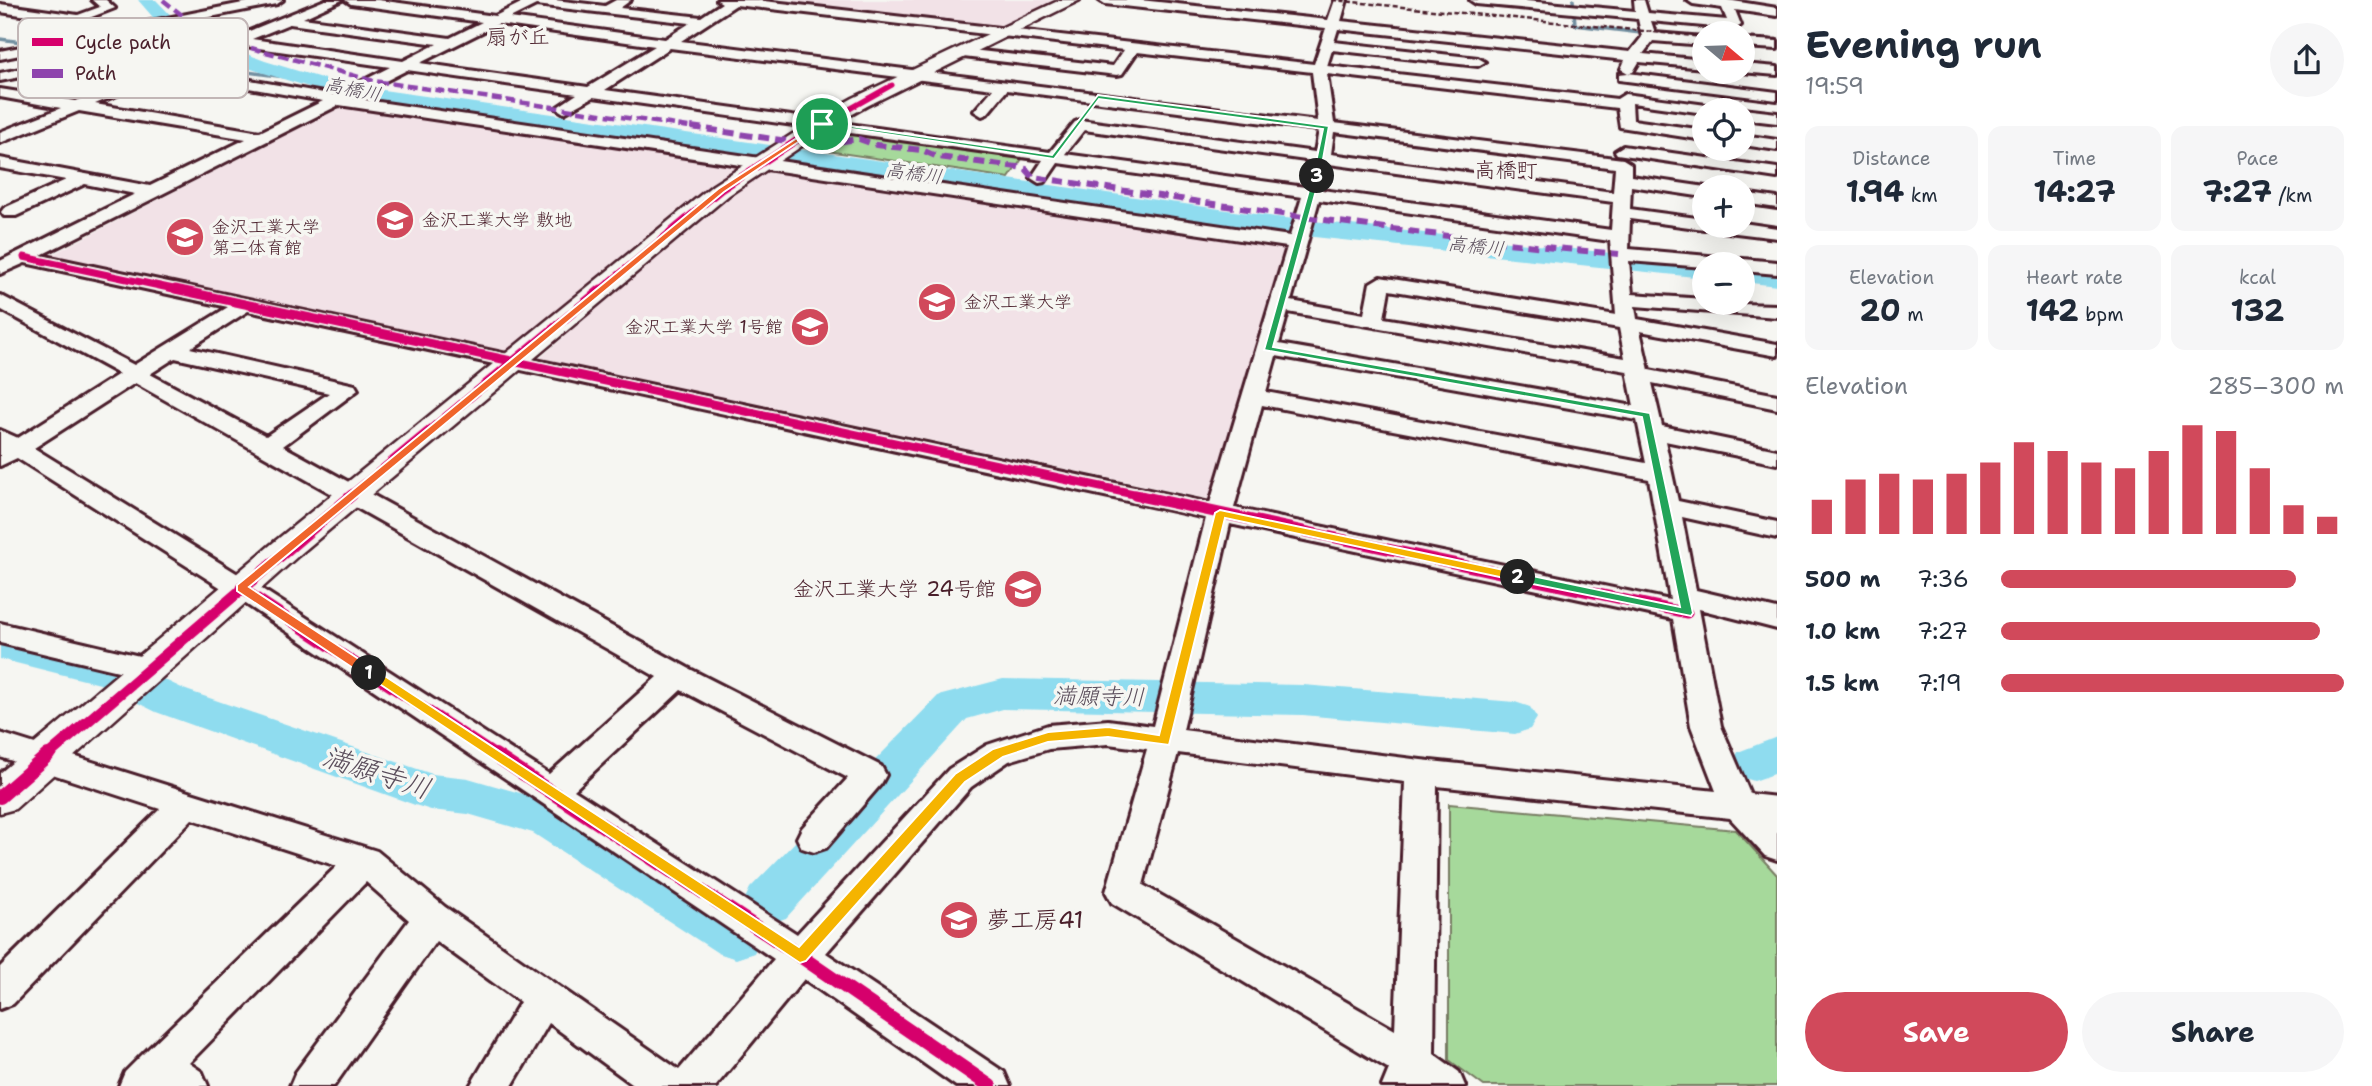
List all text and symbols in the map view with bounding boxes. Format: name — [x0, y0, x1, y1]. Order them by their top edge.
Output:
legend — [18, 18, 248, 98]
text: Evening run — [1805, 19, 2042, 70]
north arrow — [1692, 21, 1755, 84]
map controls — [1692, 21, 1755, 315]
district label: 扇が丘 — [487, 23, 550, 51]
button: share — [2270, 23, 2344, 97]
text: Cycle path — [75, 30, 171, 55]
text: Path — [75, 61, 117, 86]
water label: 高橋川 — [323, 71, 383, 107]
text: 19:59 — [1805, 71, 1864, 101]
pin — [792, 94, 852, 154]
button: locate — [1692, 98, 1755, 161]
icon: arrive — [803, 105, 841, 143]
text: Distance — [1853, 146, 1930, 171]
text: Time — [2053, 146, 2096, 171]
text: Pace — [2237, 146, 2278, 171]
district label: 高橋町 — [1475, 156, 1538, 184]
water label: 高橋川 — [884, 157, 944, 189]
pin: 3 — [1300, 158, 1334, 194]
text: 3 — [1310, 163, 1323, 188]
text: 1.94 — [1845, 171, 1904, 212]
text: 14:27 — [2033, 171, 2116, 212]
text: 7:27 — [2202, 171, 2272, 212]
button: + — [1692, 175, 1755, 238]
text: km — [1904, 183, 1938, 208]
text: /km — [2272, 183, 2313, 208]
school or university icon: 金沢工業大学 敷地 — [374, 199, 416, 241]
place label: 金沢工業大学 敷地 — [422, 208, 572, 232]
place label: 金沢工業大学 第二体育館 — [212, 215, 320, 260]
school or university icon: 金沢工業大学 第二体育館 — [164, 216, 206, 258]
water label: 高橋川 — [1446, 231, 1506, 261]
button: − — [1692, 252, 1755, 315]
text: Elevation — [1849, 265, 1934, 290]
text: Heart rate — [2026, 265, 2123, 290]
text: kcal — [2239, 265, 2276, 290]
school or university icon: 金沢工業大学 — [916, 281, 958, 323]
place label: 金沢工業大学 — [964, 290, 1072, 314]
text: 20 — [1859, 290, 1901, 331]
text: 142 — [2025, 290, 2079, 331]
text: 132 — [2231, 290, 2284, 331]
text: m — [1901, 302, 1924, 327]
text: bpm — [2079, 302, 2124, 327]
school or university icon: 金沢工業大学 1号館 — [789, 306, 831, 348]
place label: 金沢工業大学 1号館 — [625, 315, 783, 339]
text: Elevation — [1805, 371, 1908, 401]
text: 285–300 m — [2207, 371, 2344, 401]
pin: 2 — [1500, 560, 1536, 594]
text: 2 — [1511, 564, 1524, 589]
text: 500 m — [1805, 564, 1880, 594]
text: 7:36 — [1917, 564, 1969, 594]
school or university icon: 金沢工業大学 24号館 — [1002, 568, 1044, 610]
place label: 金沢工業大学 24号館 — [793, 575, 996, 603]
text: 1.0 km — [1805, 616, 1880, 646]
text: 7:27 — [1917, 616, 1968, 646]
pin: 1 — [352, 656, 386, 690]
text: 1 — [364, 660, 373, 685]
text: 1.5 km — [1805, 668, 1879, 698]
text: 7:19 — [1917, 668, 1962, 698]
water label: 満願寺川 — [1053, 680, 1145, 712]
water label: 満願寺川 — [318, 737, 436, 807]
school or university icon: 夢工房41 — [938, 899, 980, 941]
place label: 夢工房41 — [986, 904, 1084, 936]
button: Save — [1805, 992, 2068, 1072]
button: Share — [2082, 992, 2344, 1072]

